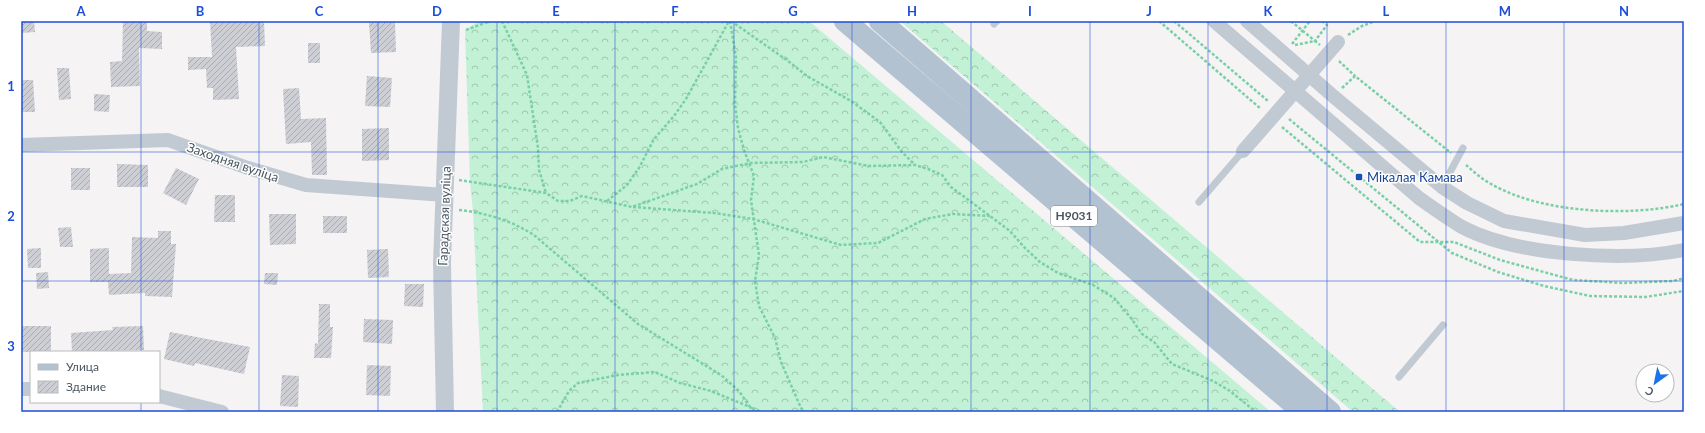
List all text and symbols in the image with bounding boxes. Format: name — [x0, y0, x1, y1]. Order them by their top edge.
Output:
text: A — [75, 3, 86, 19]
text: B — [196, 3, 205, 19]
text: C — [315, 3, 324, 19]
text: D — [432, 3, 442, 19]
text: E — [552, 3, 560, 19]
text: F — [671, 3, 679, 19]
text: G — [788, 3, 798, 19]
text: H — [907, 3, 917, 19]
text: I — [1028, 3, 1032, 19]
text: J — [1146, 3, 1152, 19]
text: K — [1264, 3, 1274, 19]
text: L — [1383, 3, 1390, 19]
text: M — [1499, 3, 1511, 19]
text: N — [1619, 3, 1629, 19]
text: 1 — [7, 78, 15, 94]
street label: Заходняя вуліца — [185, 139, 281, 185]
street label: Гарадская вуліца — [434, 166, 454, 266]
place label: Мікалая Камава — [1367, 169, 1463, 185]
marker: Мікалая Камава — [1354, 172, 1364, 182]
road number: Н9031 — [1051, 206, 1097, 226]
text: 2 — [7, 208, 15, 224]
text: 3 — [7, 338, 15, 354]
legend — [30, 351, 160, 403]
text: Улица — [66, 359, 99, 374]
north arrow — [1635, 363, 1675, 403]
text: Здание — [66, 379, 106, 394]
text: С — [1642, 384, 1656, 399]

